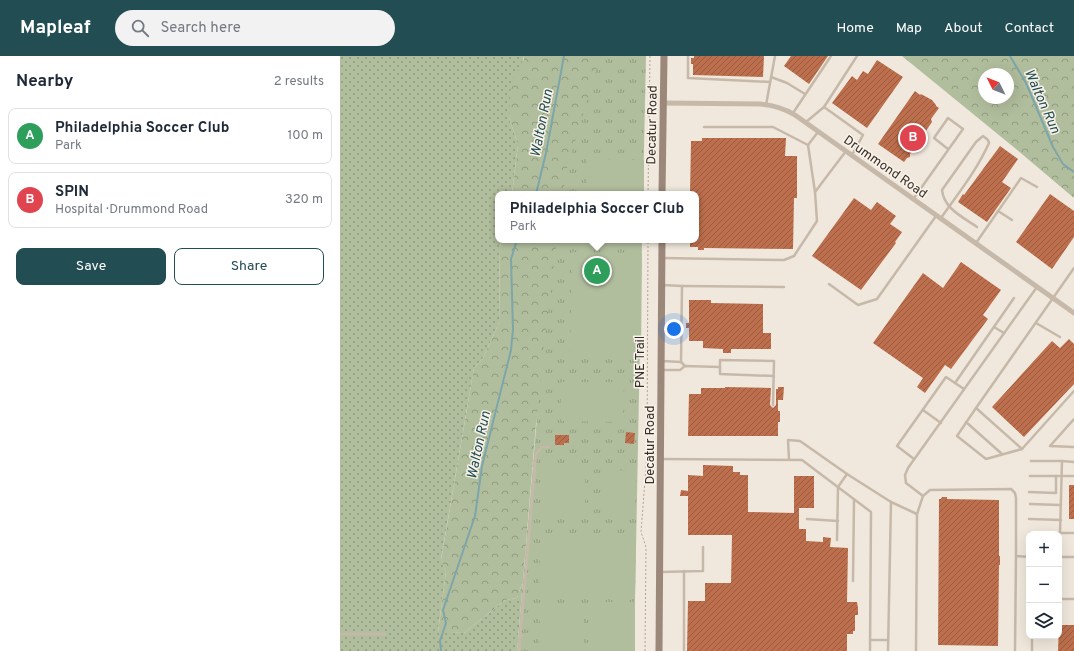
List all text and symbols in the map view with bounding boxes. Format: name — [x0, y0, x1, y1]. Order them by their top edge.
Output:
search box — [115, 10, 395, 46]
text: Mapleaf — [20, 16, 91, 40]
icon: search — [129, 17, 151, 39]
text: Search here — [161, 19, 241, 38]
text: Home — [837, 20, 874, 37]
text: Map — [896, 20, 922, 37]
text: About — [944, 20, 983, 37]
text: Contact — [1005, 20, 1054, 37]
water label: Walton Run — [1020, 67, 1064, 137]
north arrow — [978, 68, 1014, 104]
text: Nearby — [16, 71, 73, 93]
text: 2 results — [274, 74, 324, 90]
street label: Decatur Road — [644, 85, 662, 165]
water label: Walton Run — [528, 88, 557, 159]
text: Philadelphia Soccer Club — [55, 119, 229, 138]
pin: B — [900, 123, 926, 153]
text: A — [25, 128, 35, 144]
text: 100 m — [287, 128, 323, 144]
street label: Drummond Road — [840, 133, 930, 203]
text: Park — [55, 138, 82, 154]
text: SPIN — [55, 183, 89, 202]
popup — [495, 191, 699, 243]
text: B — [26, 192, 34, 208]
text: 320 m — [285, 192, 323, 208]
text: Philadelphia Soccer Club — [510, 200, 684, 219]
text: Hospital · Drummond Road — [55, 202, 208, 218]
text: Park — [510, 219, 537, 235]
button: Save — [16, 248, 166, 285]
button: Share — [174, 248, 324, 285]
pin: A — [584, 256, 610, 286]
your location — [664, 319, 684, 339]
street label: PNE Trail — [633, 336, 649, 388]
street label: Decatur Road — [643, 405, 659, 485]
water label: Walton Run — [464, 410, 495, 481]
map controls — [1026, 531, 1062, 639]
button: + — [1026, 531, 1062, 567]
button: − — [1026, 567, 1062, 603]
button: layers — [1026, 603, 1062, 639]

